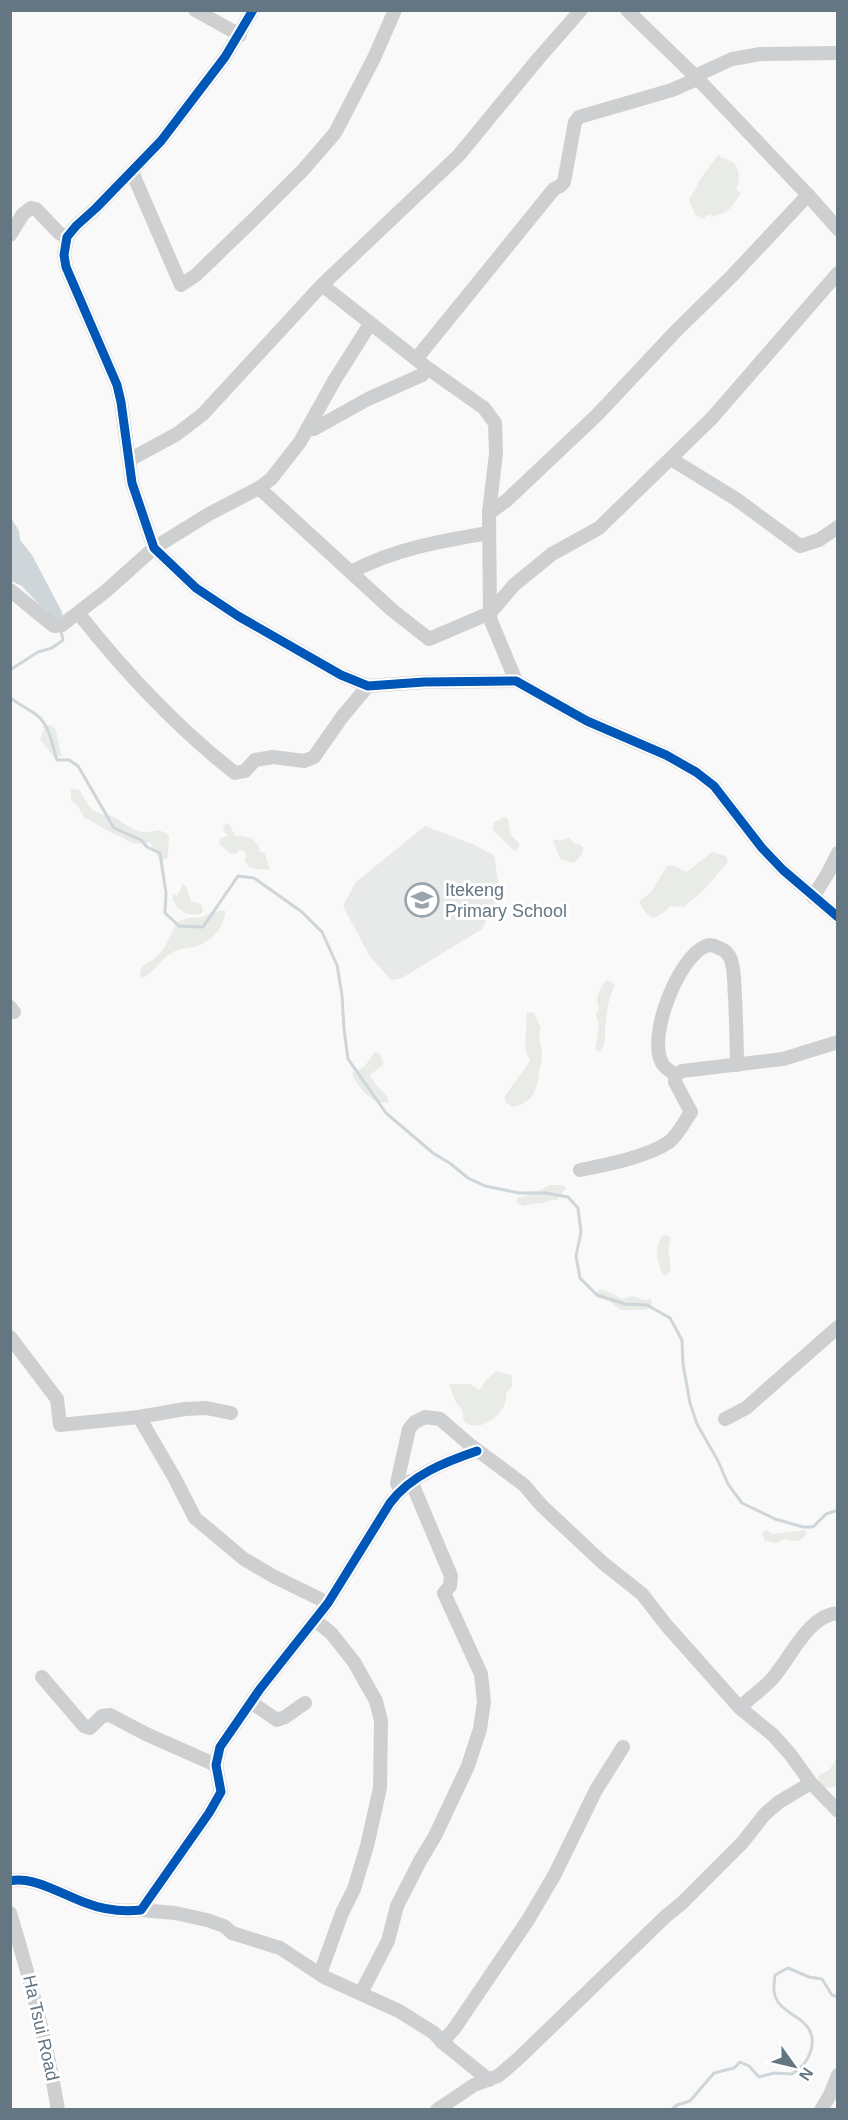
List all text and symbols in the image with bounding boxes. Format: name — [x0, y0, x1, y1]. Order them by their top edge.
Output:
place label: Itekeng Primary School — [445, 880, 567, 921]
school or university icon: Itekeng Primary School — [404, 882, 440, 918]
street label: Ha Tsui Road — [19, 1973, 63, 2083]
north arrow — [764, 2036, 824, 2096]
text: N — [796, 2065, 816, 2084]

